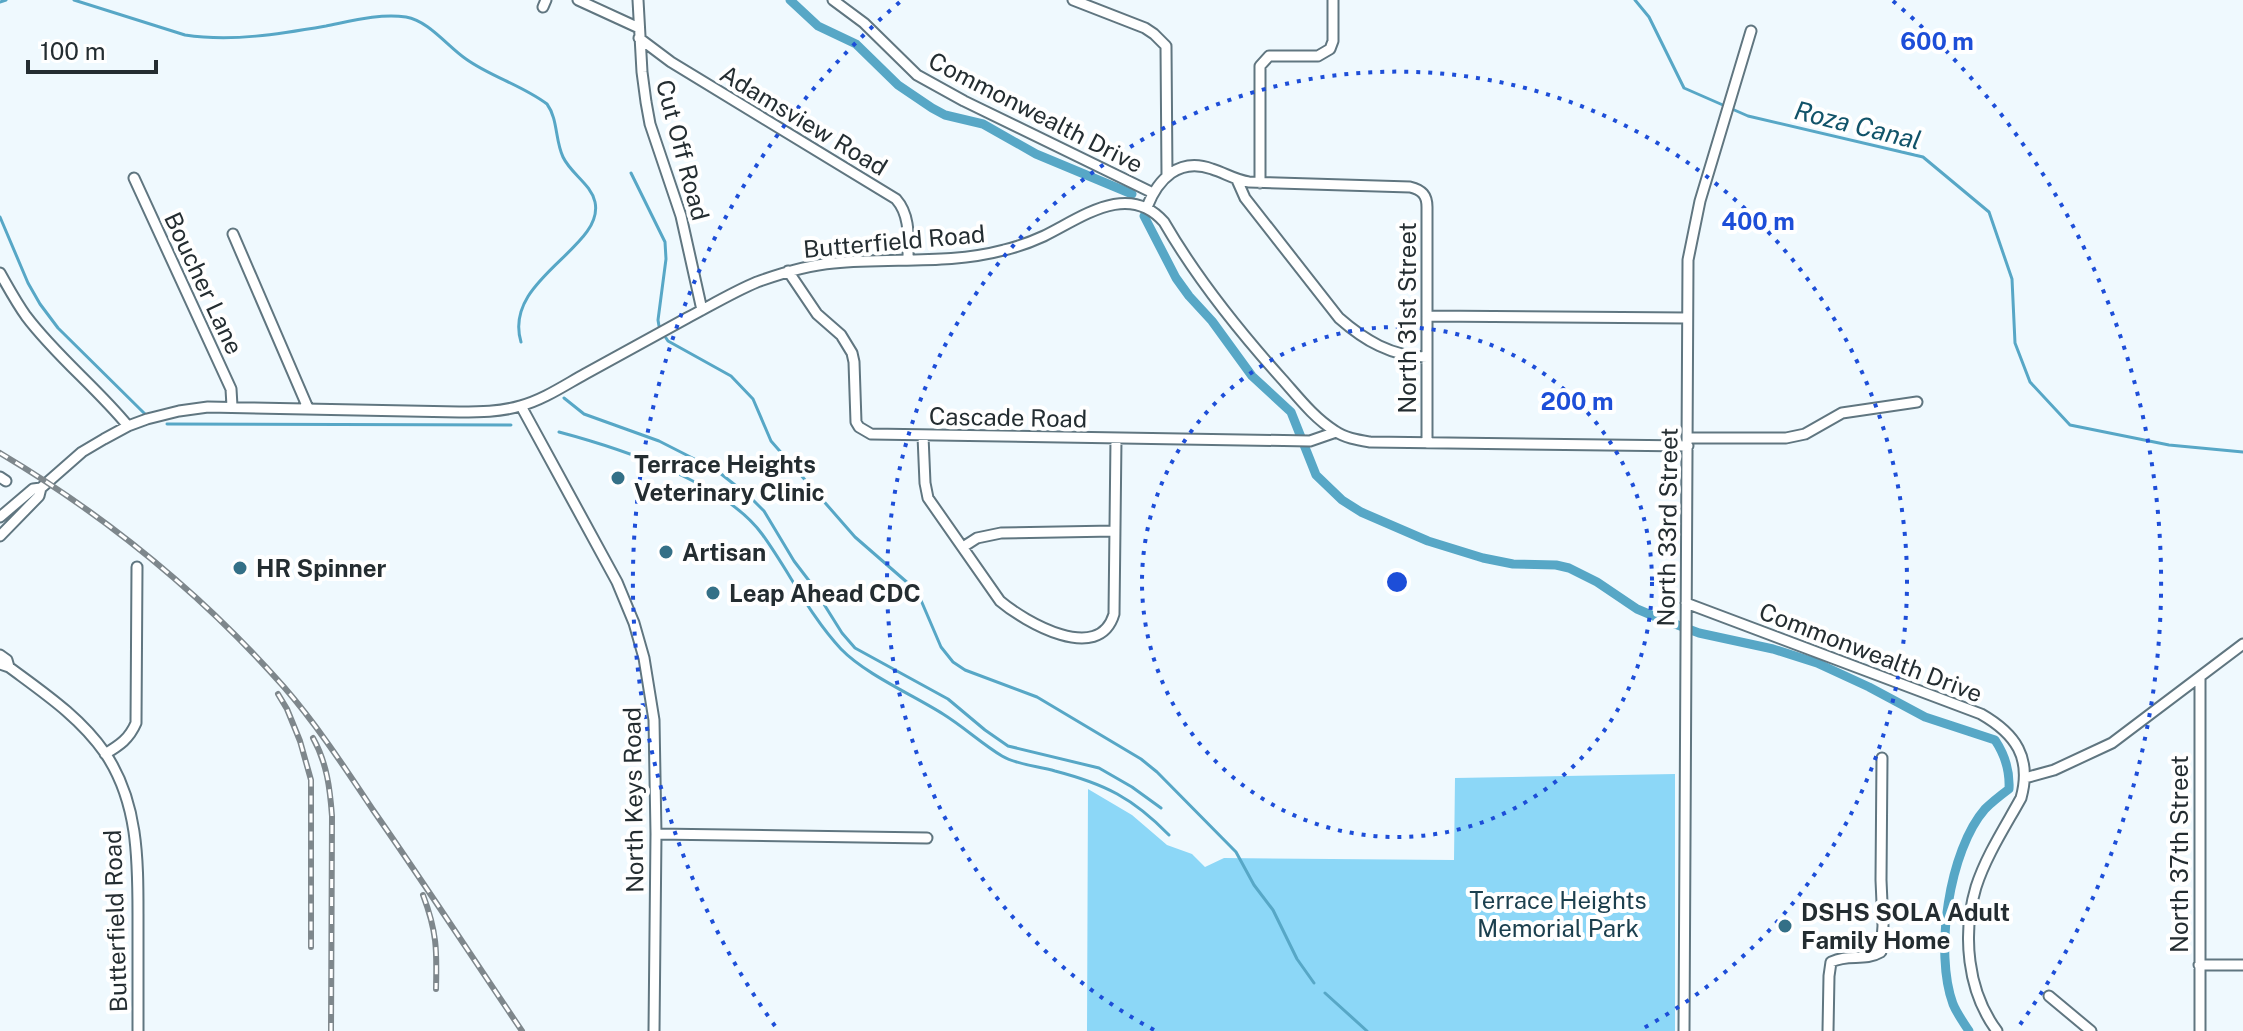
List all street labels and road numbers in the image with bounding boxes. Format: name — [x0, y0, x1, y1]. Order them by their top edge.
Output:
street label: Commonwealth Drive — [924, 46, 1148, 178]
street label: Adamsview Road — [715, 59, 893, 181]
street label: Cut Off Road — [651, 77, 715, 223]
street label: Boucher Lane — [159, 208, 249, 358]
street label: Butterfield Road — [802, 219, 986, 263]
street label: North 31st Street — [1393, 222, 1421, 414]
street label: Cascade Road — [929, 402, 1087, 432]
street label: North 33rd Street — [1651, 427, 1683, 627]
street label: Commonwealth Drive — [1756, 597, 1986, 707]
street label: North Keys Road — [617, 707, 649, 893]
street label: North 37th Street — [2165, 755, 2193, 953]
street label: Butterfield Road — [98, 829, 132, 1013]

